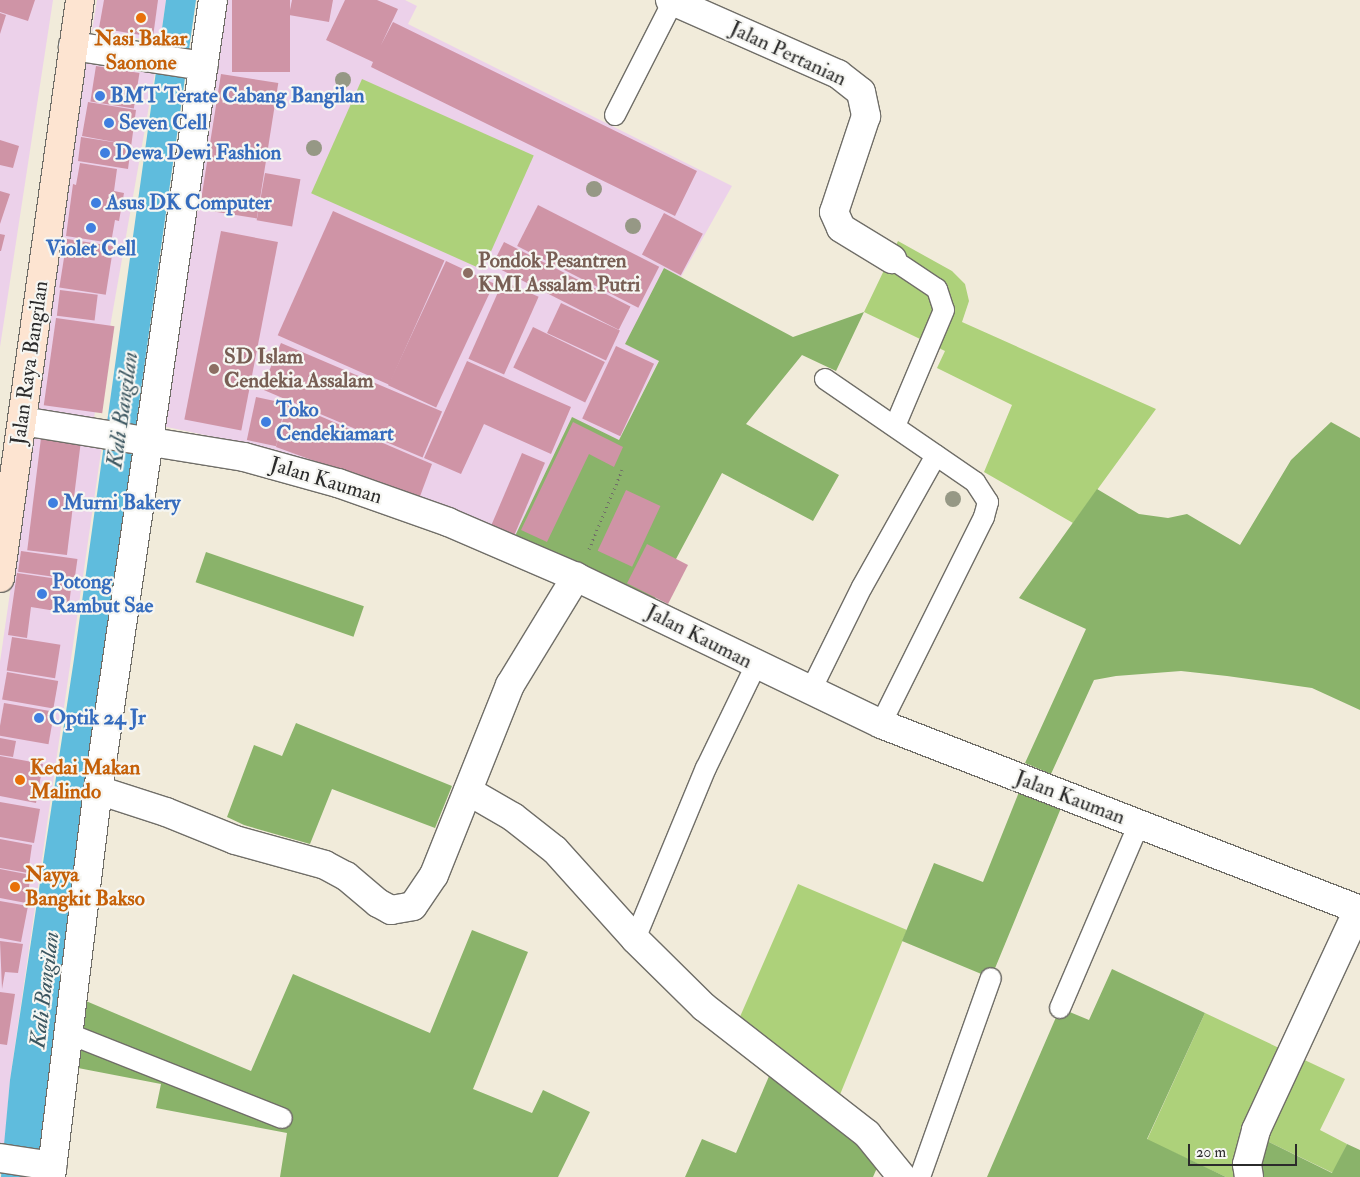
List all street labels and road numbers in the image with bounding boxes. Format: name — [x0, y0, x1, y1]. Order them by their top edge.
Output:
street label: Jalan Pertanian — [726, 16, 850, 92]
street label: Jalan Raya Bangilan — [6, 279, 54, 447]
street label: Jalan Kauman — [267, 452, 385, 510]
street label: Jalan Kauman — [642, 599, 756, 675]
street label: Jalan Kauman — [1011, 765, 1129, 831]

